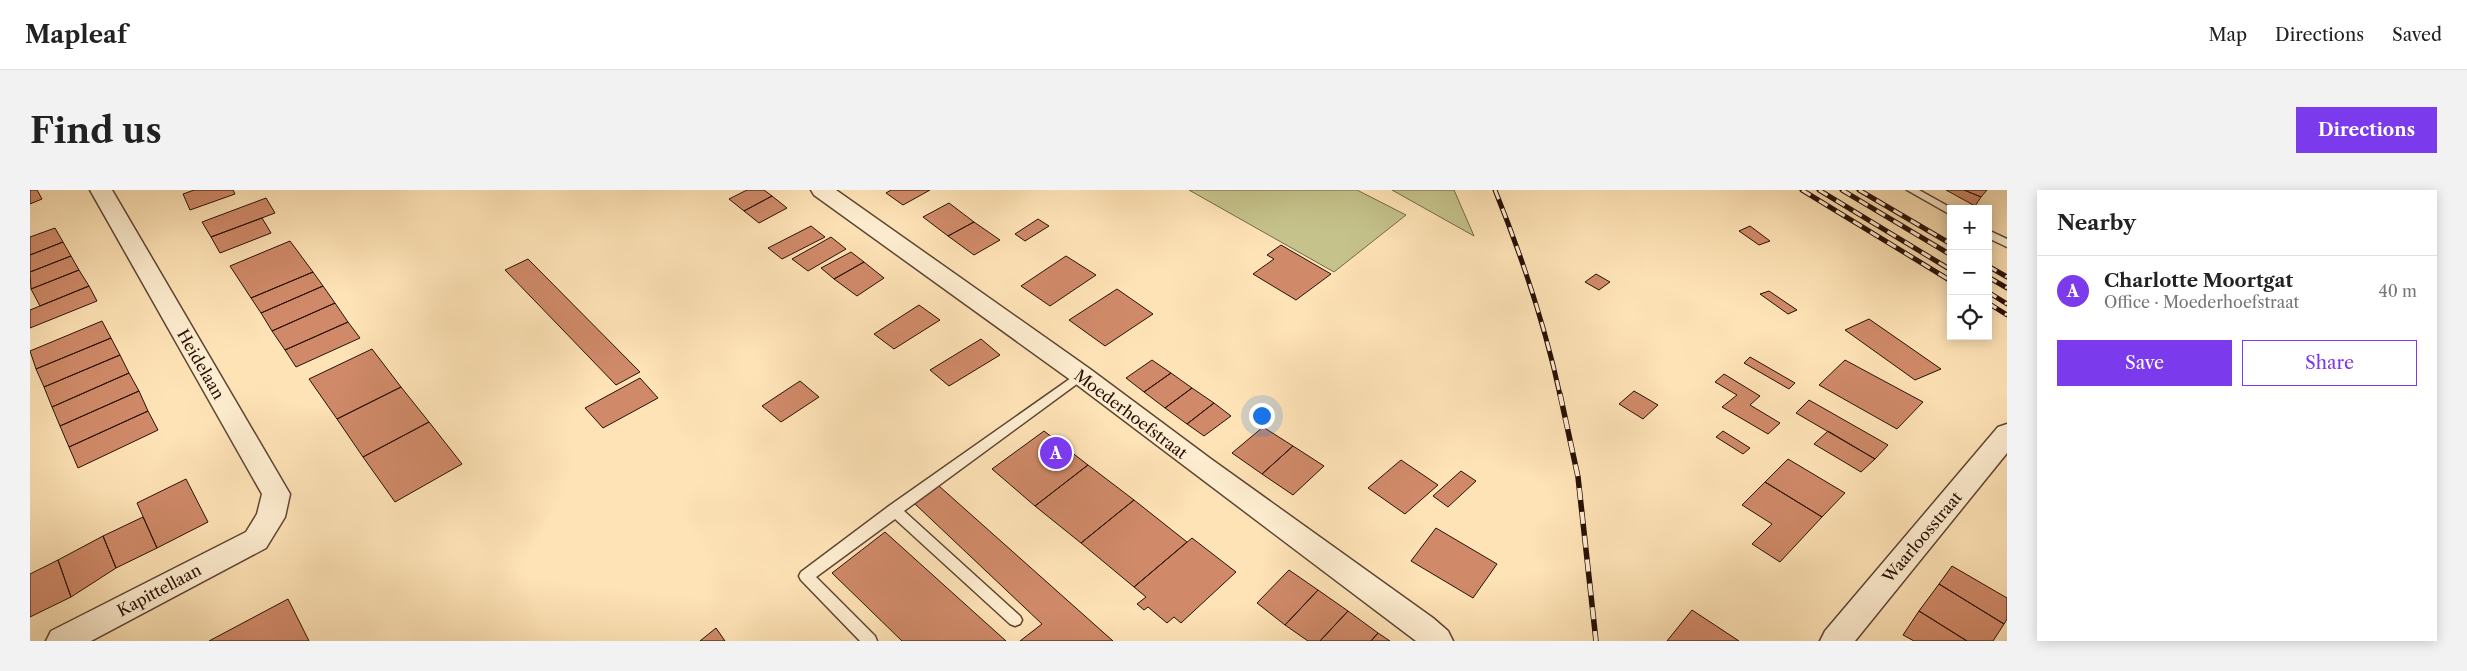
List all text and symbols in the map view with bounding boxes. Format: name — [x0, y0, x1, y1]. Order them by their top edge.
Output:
text: Mapleaf — [25, 20, 127, 49]
text: Map — [2208, 24, 2247, 46]
text: Directions — [2275, 24, 2364, 46]
text: Saved — [2392, 24, 2442, 46]
button: Directions — [2296, 107, 2437, 153]
text: Find us — [30, 109, 162, 152]
map controls — [1947, 205, 1992, 340]
button: + — [1947, 205, 1992, 250]
text: Nearby — [2057, 210, 2136, 235]
button: − — [1947, 250, 1992, 295]
text: Charlotte Moortgat — [2104, 269, 2293, 292]
text: A — [2067, 281, 2079, 301]
text: 40 m — [2378, 281, 2417, 301]
text: Office · Moederhoefstraat — [2104, 292, 2299, 312]
button: locate — [1947, 295, 1992, 340]
street label: Heidelaan — [173, 325, 229, 403]
button: Save — [2057, 340, 2232, 386]
button: Share — [2242, 340, 2417, 386]
street label: Moederhoefstraat — [1071, 365, 1192, 463]
your location — [1249, 403, 1275, 429]
pin: A — [1040, 434, 1072, 472]
street label: Waarloosstraat — [1877, 487, 1966, 587]
street label: Kapittellaan — [114, 560, 204, 620]

